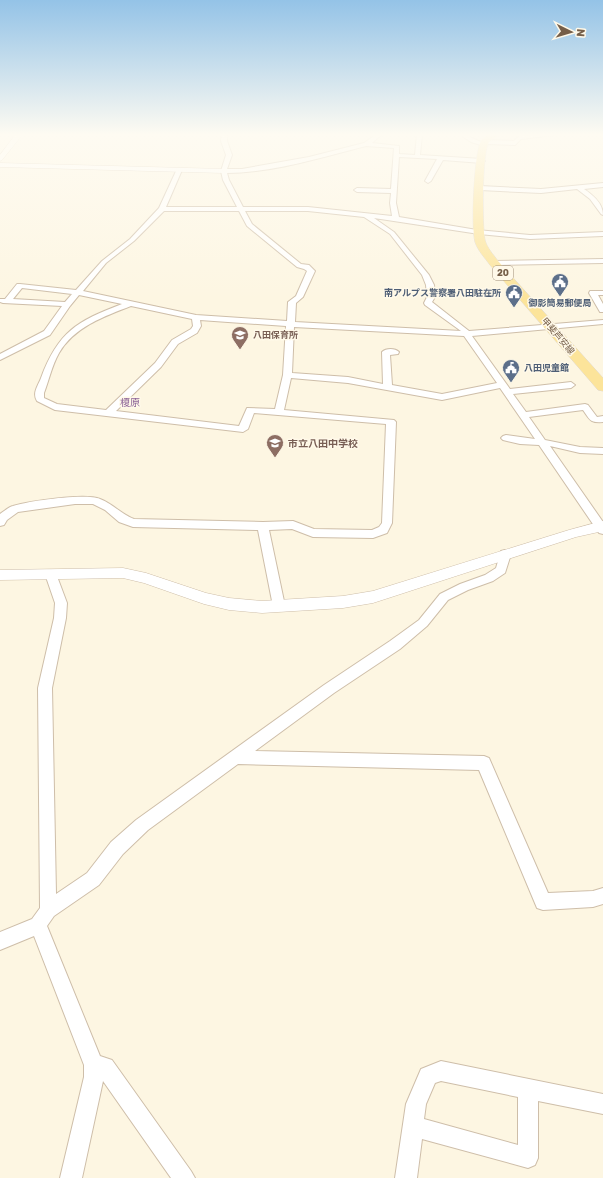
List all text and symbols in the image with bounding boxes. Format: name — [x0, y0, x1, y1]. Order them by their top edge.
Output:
north arrow — [551, 12, 591, 52]
text: N — [574, 28, 587, 37]
road number: 20 — [493, 266, 513, 280]
public building icon: 御影簡易郵便局 — [550, 272, 570, 297]
public building icon: 南アルプス警察署八田駐在所 — [504, 283, 524, 308]
place label: 南アルプス警察署八田駐在所 — [384, 288, 501, 298]
place label: 御影簡易郵便局 — [528, 298, 592, 308]
street label: 甲斐芦安線 — [539, 316, 577, 357]
school or university icon: 八田保育所 — [230, 325, 250, 350]
place label: 八田保育所 — [253, 330, 298, 340]
public building icon: 八田児童館 — [501, 358, 521, 383]
place label: 八田児童館 — [524, 363, 569, 373]
district label: 榎原 — [120, 397, 140, 409]
school or university icon: 市立八田中学校 — [265, 433, 285, 458]
place label: 市立八田中学校 — [288, 438, 358, 450]

